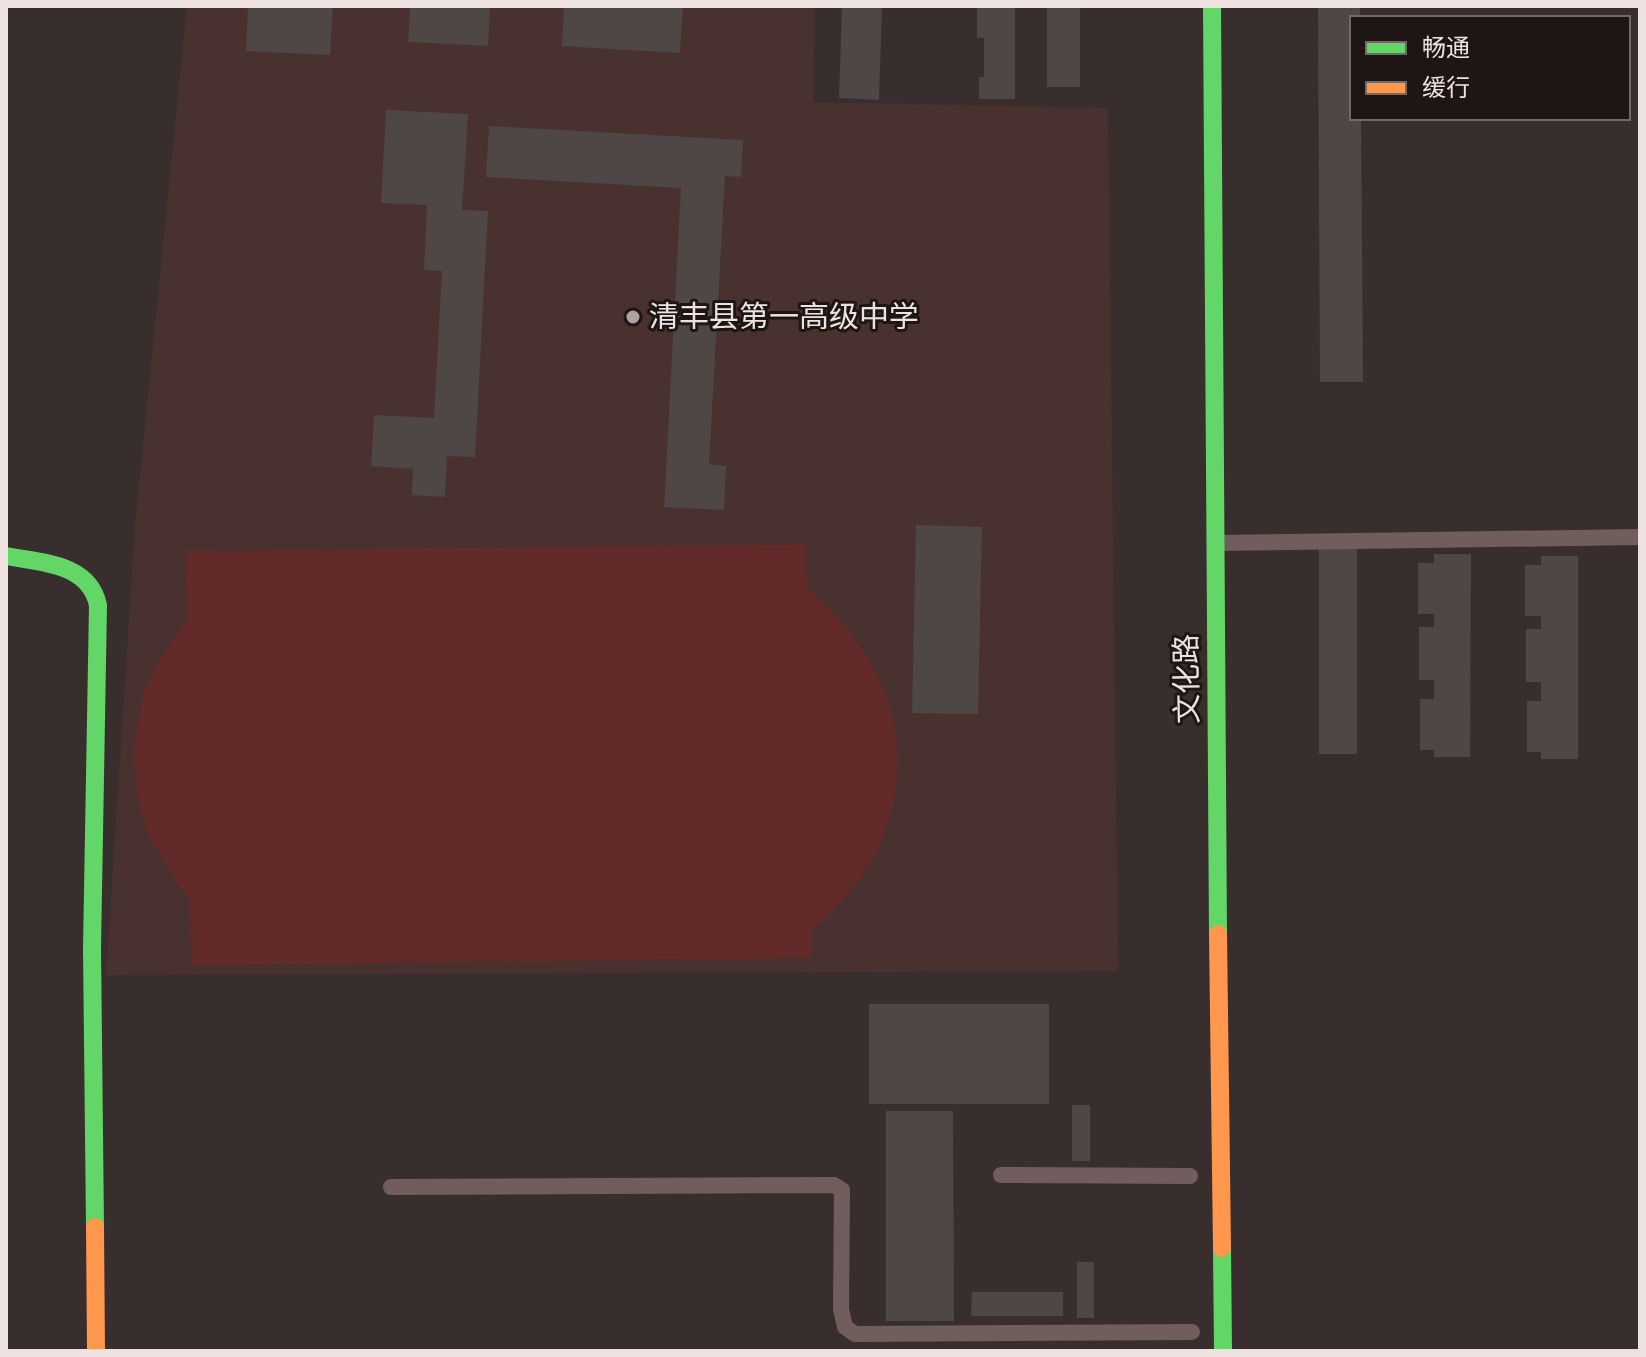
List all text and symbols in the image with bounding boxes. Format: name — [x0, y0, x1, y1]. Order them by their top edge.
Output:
legend — [1350, 16, 1630, 120]
text: 畅通 — [1422, 33, 1470, 62]
text: 缓行 — [1422, 73, 1470, 102]
place label: 清丰县第一高级中学 — [649, 298, 919, 335]
marker: 清丰县第一高级中学 — [624, 308, 642, 326]
street label: 文化路 — [1167, 634, 1206, 724]

